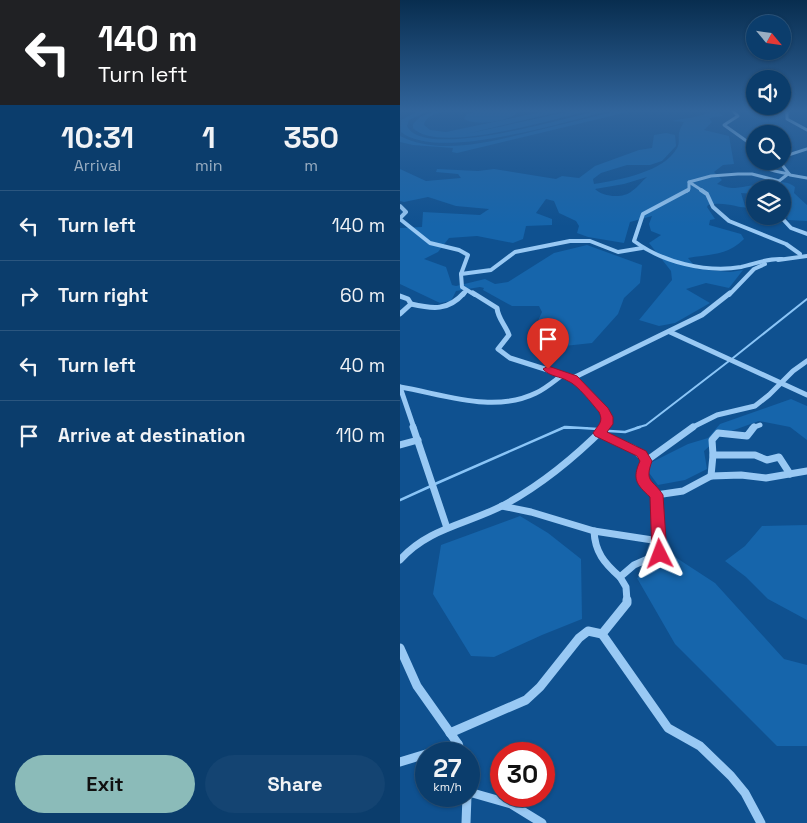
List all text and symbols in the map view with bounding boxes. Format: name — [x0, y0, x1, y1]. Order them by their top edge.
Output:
north arrow — [746, 15, 791, 60]
map controls — [746, 15, 791, 225]
text: 140 m — [98, 17, 198, 61]
icon: left — [15, 20, 80, 85]
text: Turn left — [98, 60, 188, 88]
button: sound — [746, 70, 791, 115]
text: 10:31 — [61, 118, 134, 157]
text: 1 — [202, 118, 216, 157]
text: 350 — [283, 118, 339, 157]
button: search — [746, 125, 791, 170]
text: Arrival — [74, 155, 121, 176]
text: min — [195, 155, 222, 176]
text: m — [304, 155, 318, 176]
button: layers — [746, 180, 791, 225]
icon: left — [15, 212, 43, 240]
text: Turn left — [58, 213, 136, 238]
text: 140 m — [332, 213, 385, 238]
icon: right — [15, 282, 43, 310]
text: Turn right — [58, 283, 148, 308]
text: 60 m — [340, 283, 385, 308]
pin — [527, 318, 569, 369]
icon: arrive — [534, 325, 562, 353]
icon: left — [15, 352, 43, 380]
text: Turn left — [58, 353, 136, 378]
text: 40 m — [340, 353, 385, 378]
icon: arrive — [15, 422, 43, 450]
text: Arrive at destination — [58, 423, 246, 448]
text: 110 m — [336, 423, 385, 448]
position arrow — [633, 527, 685, 579]
speed limit sign: 30 — [490, 742, 555, 807]
text: 27 — [433, 752, 462, 784]
button: Exit — [15, 755, 195, 813]
button: Share — [205, 755, 385, 813]
text: km/h — [433, 779, 462, 795]

